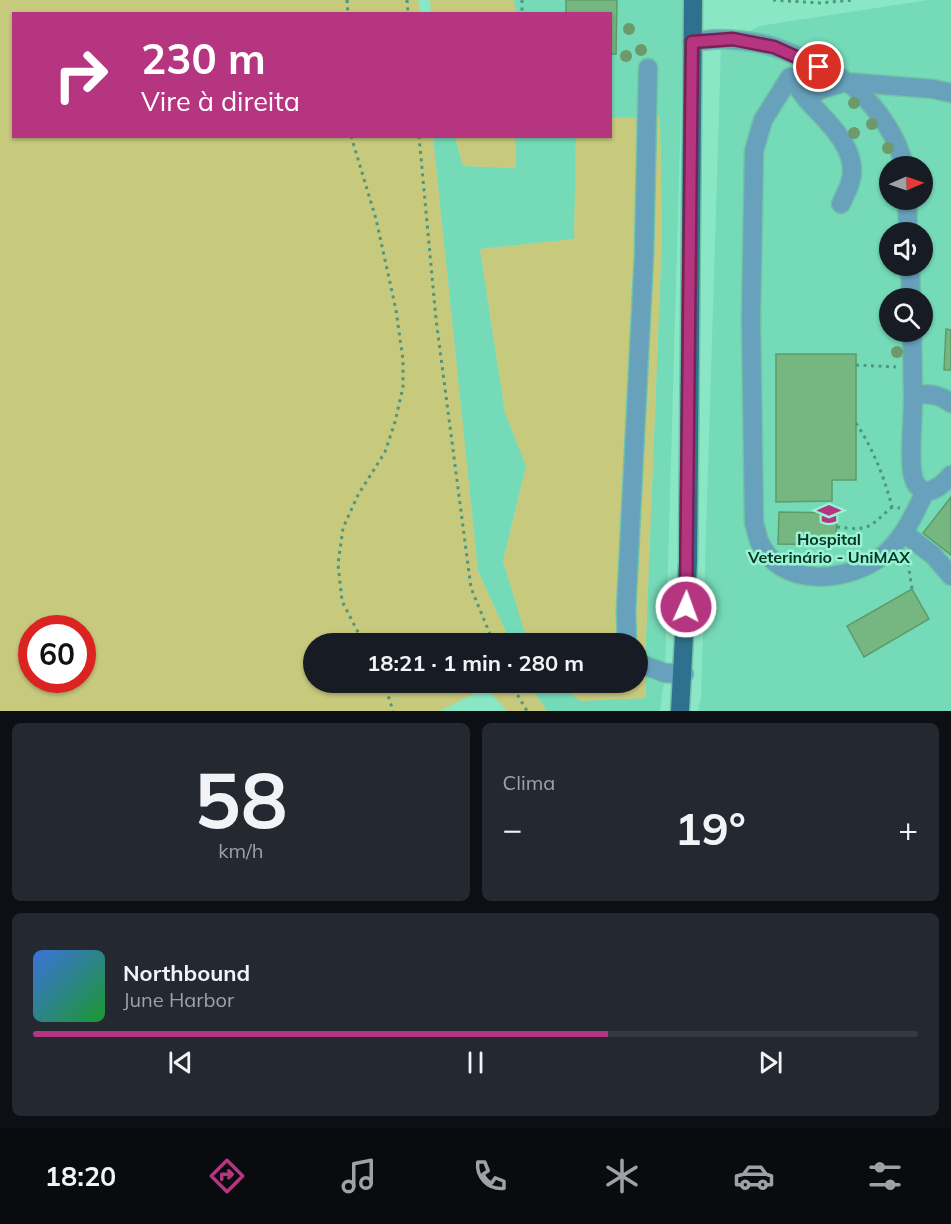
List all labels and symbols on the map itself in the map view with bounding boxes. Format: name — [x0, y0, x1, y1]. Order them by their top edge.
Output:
pin — [793, 41, 844, 92]
north arrow — [879, 156, 933, 210]
school or university icon: Hospital Veterinário - UniMAX — [816, 501, 842, 527]
place label: Hospital Veterinário - UniMAX — [747, 529, 910, 567]
position arrow — [654, 575, 718, 639]
speed limit sign: 60 — [18, 615, 96, 693]

